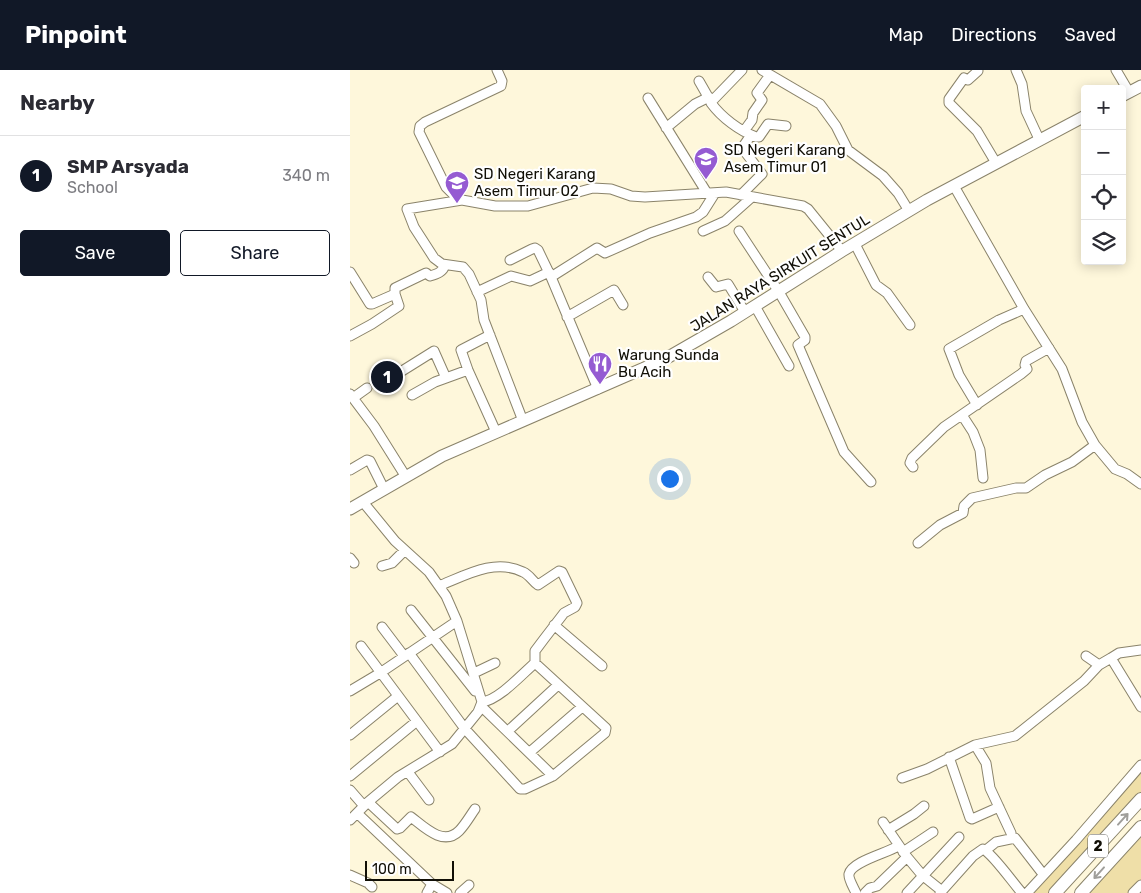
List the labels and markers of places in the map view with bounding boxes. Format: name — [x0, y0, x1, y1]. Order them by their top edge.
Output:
place label: SD Negeri Karang Asem Timur 01 — [724, 141, 846, 176]
school or university icon: SD Negeri Karang Asem Timur 01 — [693, 146, 719, 180]
place label: SD Negeri Karang Asem Timur 02 — [474, 165, 596, 200]
school or university icon: SD Negeri Karang Asem Timur 02 — [444, 170, 470, 204]
place label: Warung Sunda Bu Acih — [618, 346, 719, 381]
restaurant icon: Warung Sunda Bu Acih — [587, 351, 613, 385]
pin: 1 — [371, 358, 403, 396]

